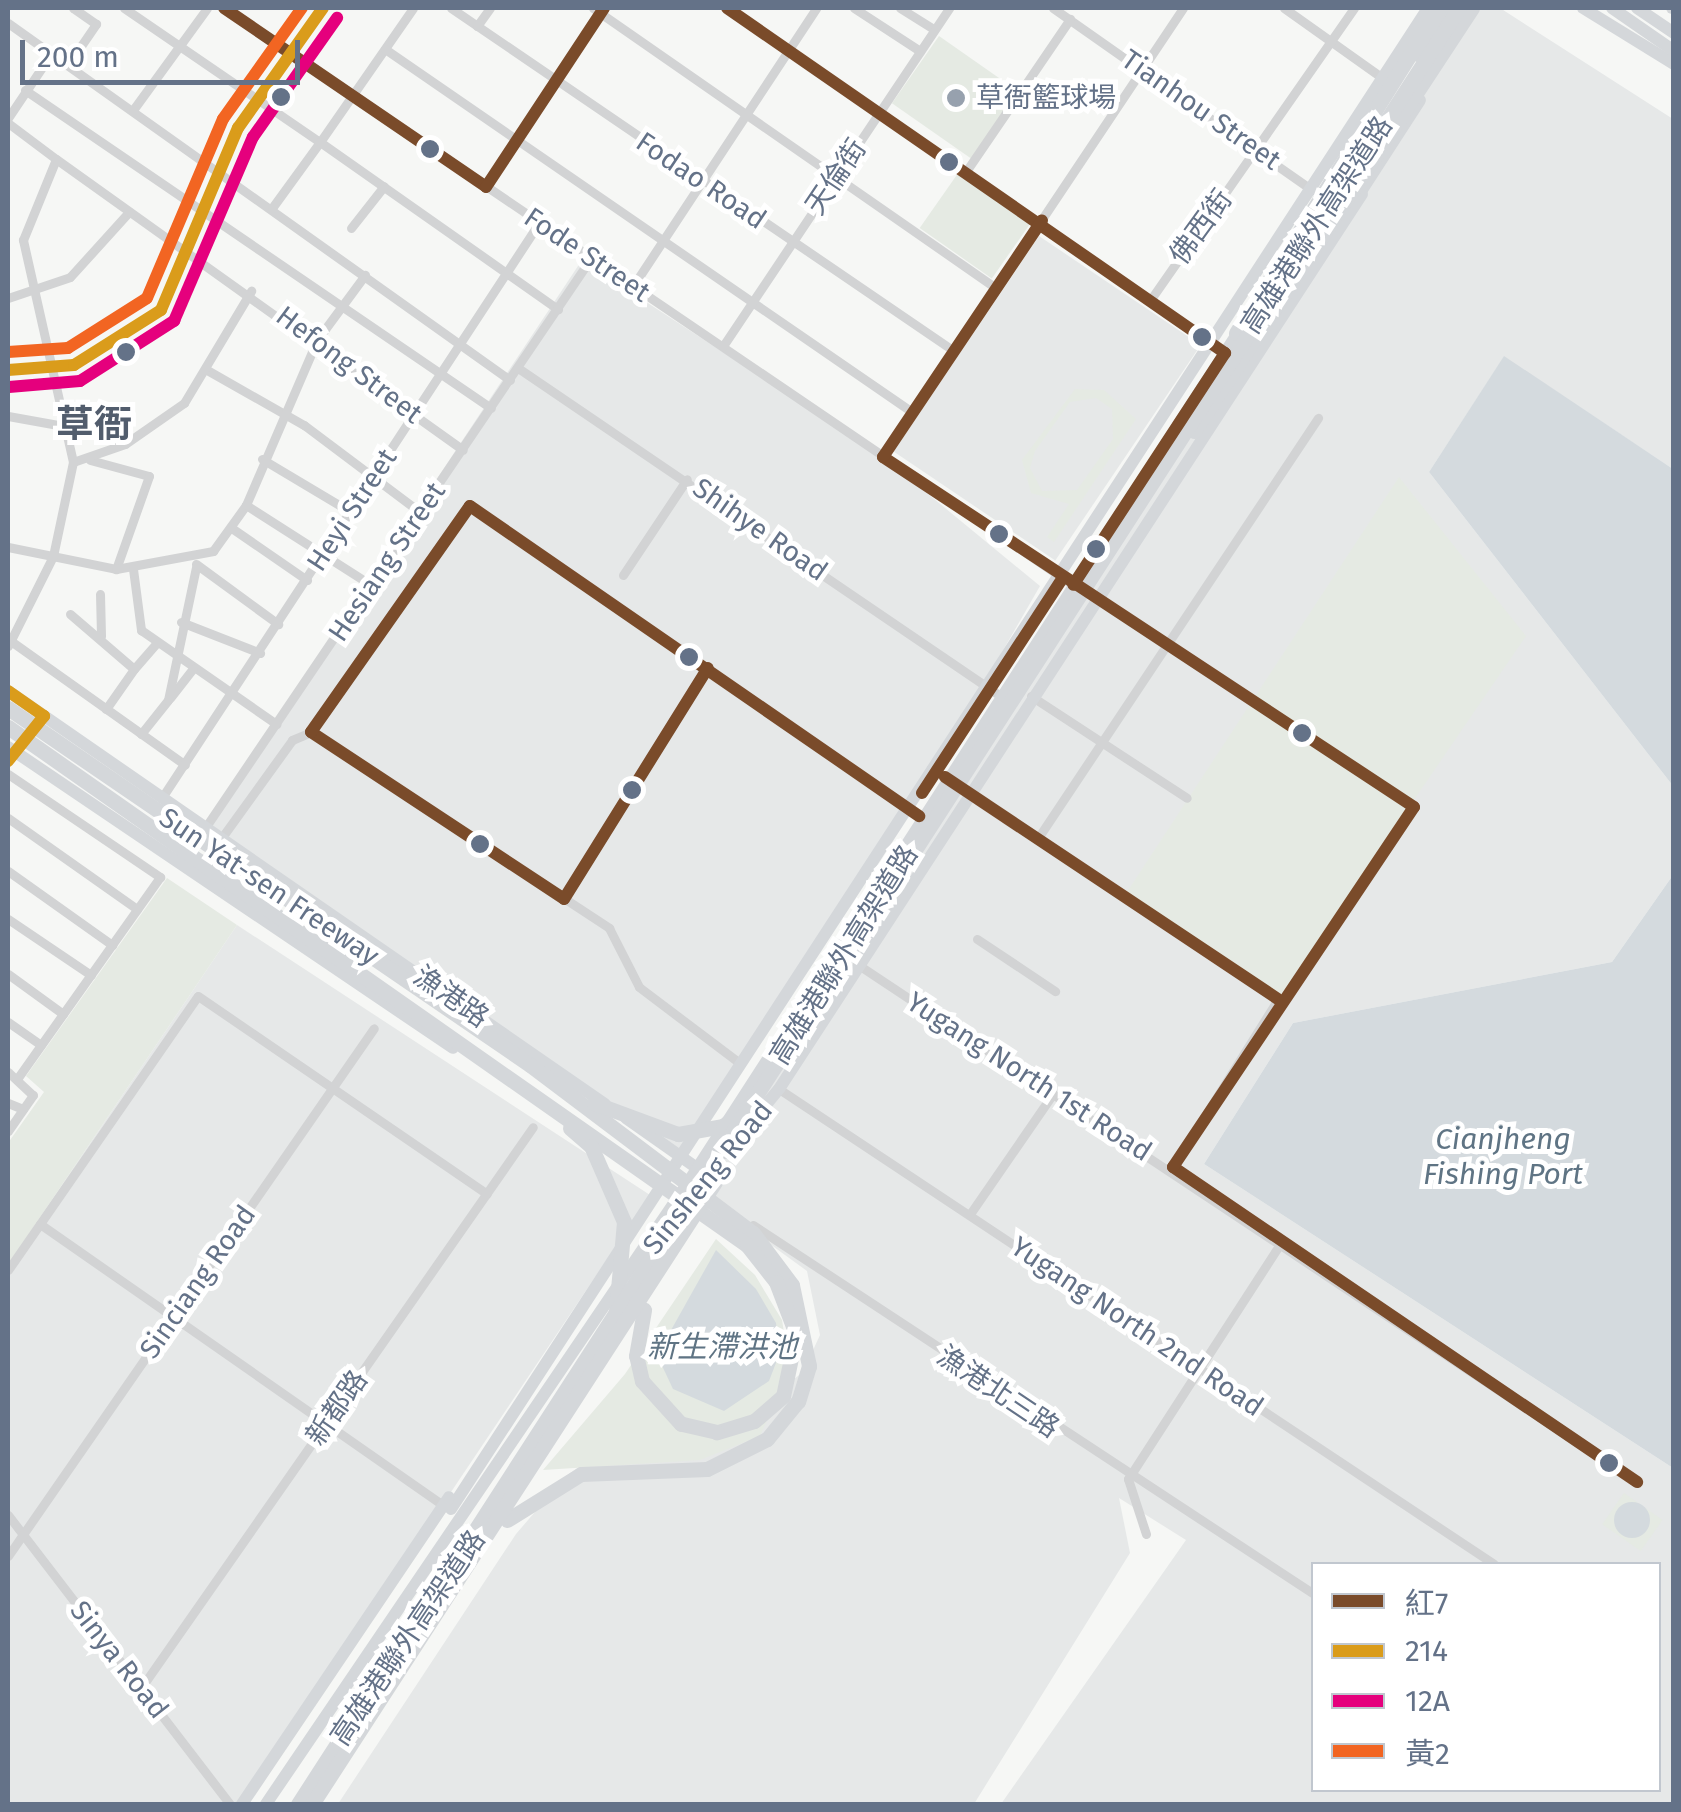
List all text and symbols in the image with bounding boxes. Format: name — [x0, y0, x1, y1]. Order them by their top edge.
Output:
scale bar — [25, 20, 305, 82]
text: 200 m — [37, 39, 119, 75]
street label: Tianhou Street — [1115, 43, 1287, 177]
place label: 草衙籃球場 — [976, 81, 1116, 115]
unlabelled marker — [271, 87, 291, 107]
marker: 草衙籃球場 — [945, 87, 967, 109]
street label: 高雄港聯外高架道路 — [1234, 110, 1400, 340]
street label: Fodao Road — [630, 125, 772, 237]
street label: 天倫街 — [799, 133, 873, 221]
unlabelled marker — [420, 139, 440, 159]
unlabelled marker — [939, 152, 959, 172]
street label: 佛西街 — [1163, 183, 1239, 271]
street label: Fode Street — [518, 201, 656, 309]
street label: Hefong Street — [269, 299, 429, 431]
unlabelled marker — [1192, 327, 1212, 347]
unlabelled marker — [116, 342, 136, 362]
district label: 草衙 — [56, 402, 132, 448]
street label: Heyi Street — [300, 442, 404, 578]
street label: Shihye Road — [686, 471, 834, 589]
street label: Hesiang Street — [321, 476, 453, 648]
unlabelled marker — [989, 524, 1009, 544]
unlabelled marker — [1086, 539, 1106, 559]
unlabelled marker — [679, 647, 699, 667]
unlabelled marker — [1292, 723, 1312, 743]
unlabelled marker — [622, 780, 642, 800]
street label: Sun Yat-sen Freeway — [153, 801, 385, 973]
unlabelled marker — [470, 834, 490, 854]
street label: 高雄港聯外高架道路 — [763, 839, 925, 1071]
street label: 漁港路 — [407, 959, 495, 1035]
street label: Yugang North 1st Road — [900, 985, 1158, 1169]
street label: Sinsheng Road — [636, 1095, 780, 1261]
water label: Cianjheng Fishing Port — [1423, 1121, 1583, 1192]
street label: Sinciang Road — [133, 1199, 263, 1365]
street label: Yugang North 2nd Road — [1004, 1230, 1270, 1424]
water label: 新生滯洪池 — [647, 1329, 797, 1365]
street label: 漁港北三路 — [931, 1339, 1065, 1445]
street label: 新都路 — [299, 1364, 375, 1452]
unlabelled marker — [1599, 1453, 1619, 1473]
street label: 高雄港聯外高架道路 — [324, 1524, 492, 1752]
legend — [1311, 1562, 1661, 1792]
text: 紅7 — [1405, 1586, 1448, 1622]
street label: Sinya Road — [63, 1595, 175, 1725]
text: 214 — [1405, 1633, 1448, 1669]
text: 12A — [1405, 1683, 1450, 1719]
text: 黃2 — [1405, 1736, 1450, 1772]

